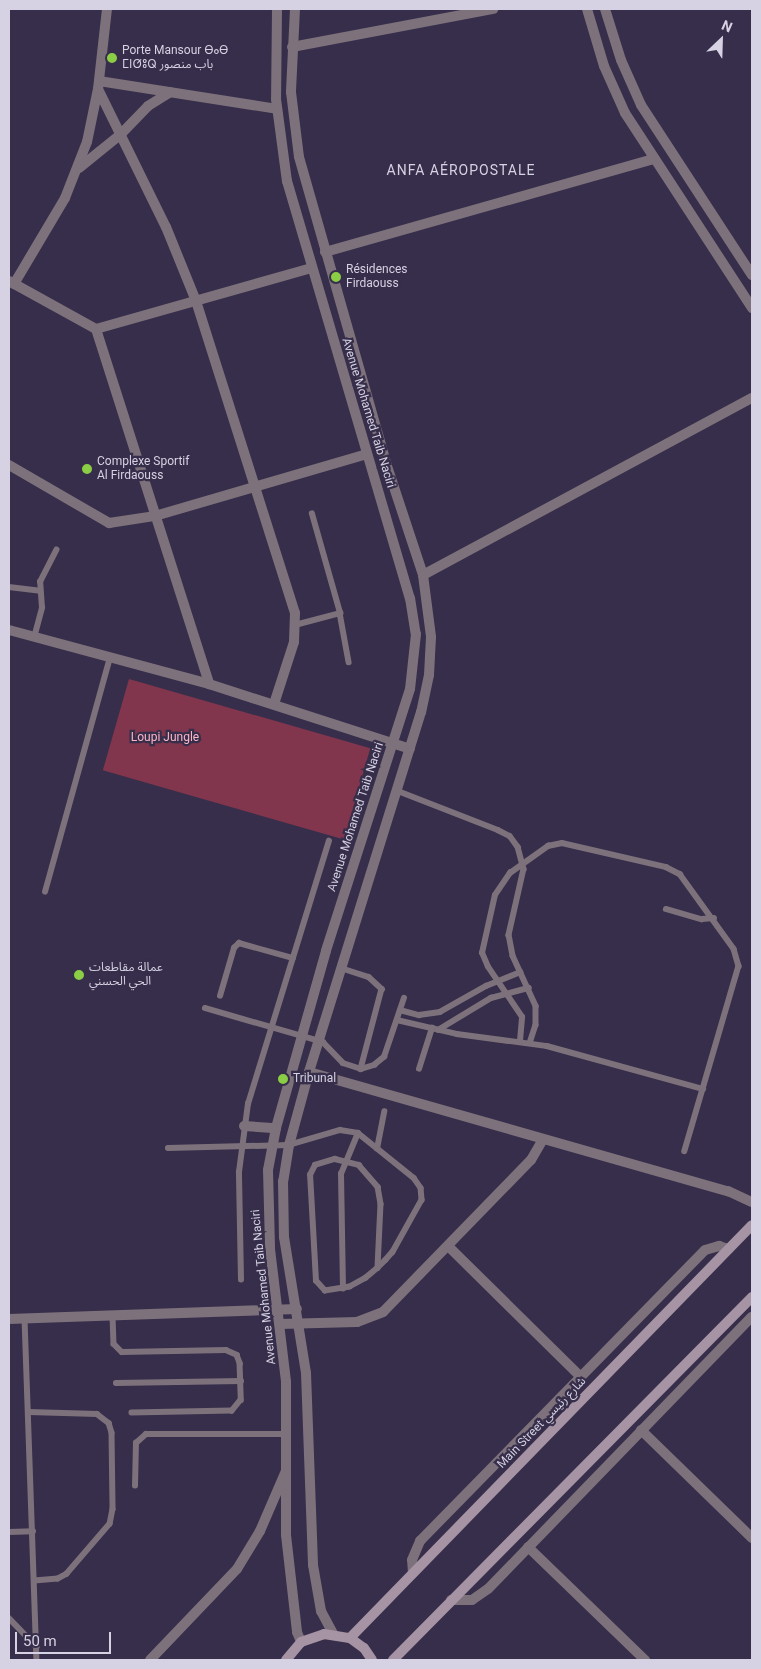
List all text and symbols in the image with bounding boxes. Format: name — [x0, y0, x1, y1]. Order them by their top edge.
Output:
north arrow — [696, 15, 746, 65]
text: N — [719, 17, 735, 36]
place label: Porte Mansour ⴱⴰⴱ ⵎⵏⵚⵓⵕ باب منصور — [122, 44, 228, 72]
marker: Porte Mansour ⴱⴰⴱ ⵎⵏⵚⵓⵕ باب منصور — [106, 52, 118, 64]
district label: ANFA AÉROPOSTALE — [385, 162, 537, 178]
place label: Résidences Firdaouss — [346, 263, 407, 291]
marker: Résidences Firdaouss — [330, 271, 342, 283]
street label: Avenue Mohamed Taib Naciri — [338, 336, 398, 490]
place label: Complexe Sportif Al Firdaouss — [97, 455, 189, 483]
marker: Complexe Sportif Al Firdaouss — [81, 463, 93, 475]
park label: Loupi Jungle — [131, 731, 199, 745]
street label: Avenue Mohamed Taib Naciri — [325, 740, 387, 894]
place label: عمالة مقاطعات الحي الحسني — [89, 961, 163, 989]
marker: عمالة مقاطعات الحي الحسني — [73, 969, 85, 981]
place label: Tribunal — [293, 1072, 336, 1086]
marker: Tribunal — [277, 1073, 289, 1085]
street label: Avenue Mohamed Taib Naciri — [249, 1209, 279, 1365]
street label: Main Street شارع رئيسي — [495, 1374, 589, 1472]
scale bar — [18, 1622, 114, 1654]
text: 50 m — [23, 1632, 57, 1650]

